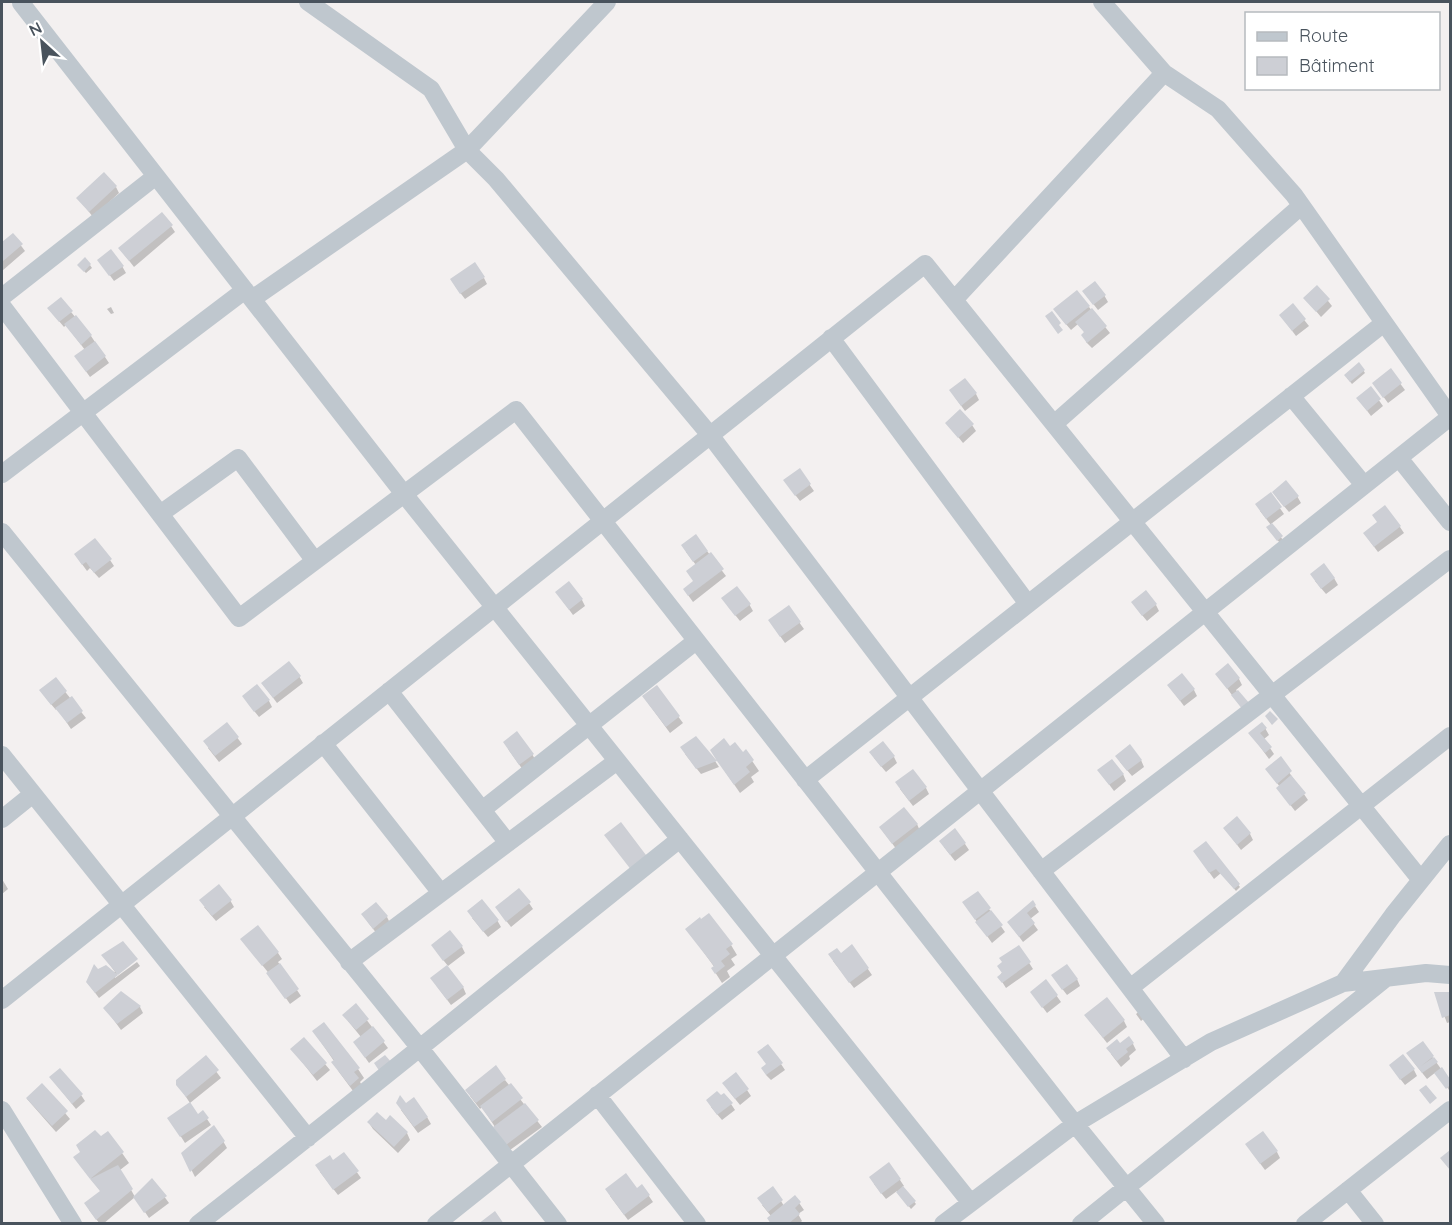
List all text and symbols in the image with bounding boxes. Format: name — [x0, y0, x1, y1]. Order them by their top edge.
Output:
north arrow — [12, 12, 72, 72]
legend — [1245, 12, 1440, 90]
text: N — [25, 17, 45, 40]
text: Route — [1299, 24, 1348, 47]
text: Bâtiment — [1299, 54, 1375, 77]

